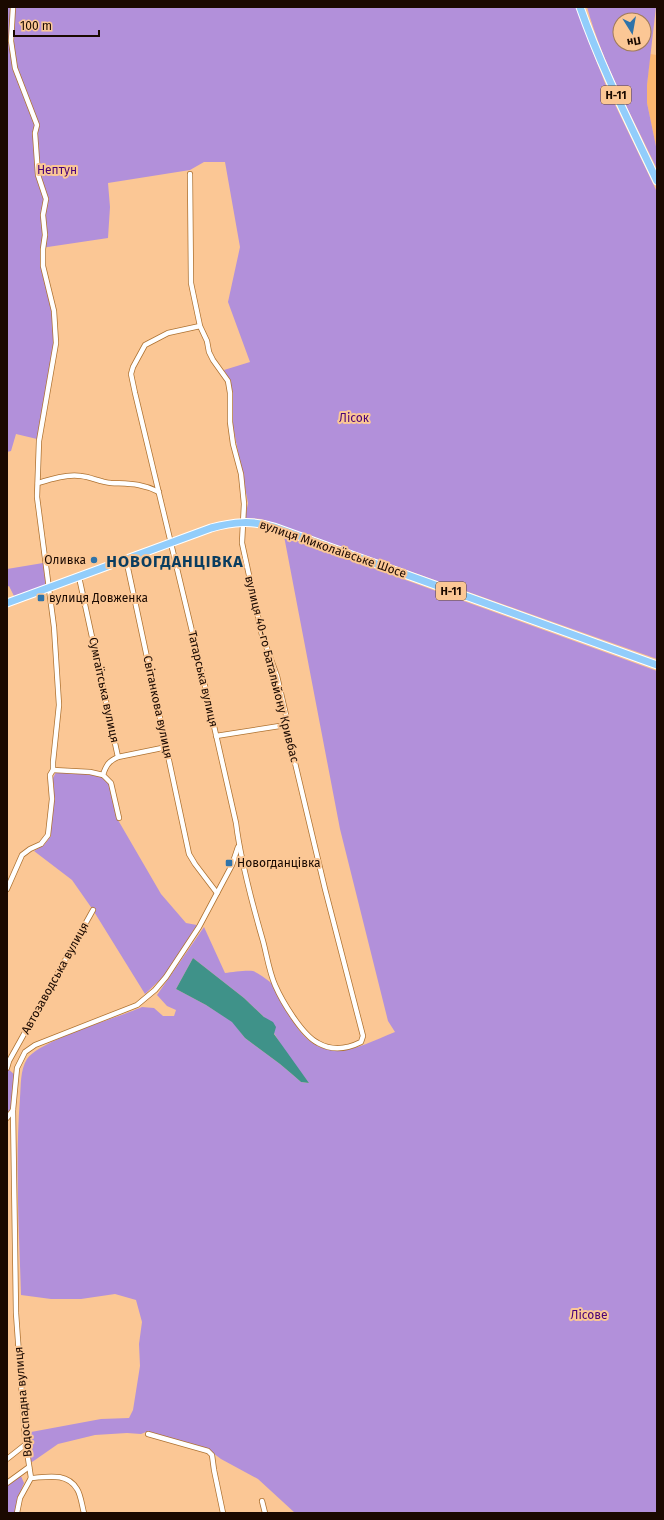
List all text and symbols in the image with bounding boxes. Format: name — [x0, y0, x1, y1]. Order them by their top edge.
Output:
scale bar — [14, 12, 99, 38]
north arrow — [612, 12, 652, 52]
text: 100 m — [20, 19, 52, 33]
text: Пн — [626, 34, 642, 49]
road number: Н-11 — [601, 86, 631, 104]
park label: Нептун — [37, 163, 77, 177]
park label: Лісок — [339, 411, 370, 425]
street label: вулиця Миколаївське Шосе — [258, 517, 408, 581]
district label: НОВОГДАНЦІВКА — [106, 552, 244, 571]
place label: Оливка — [44, 553, 86, 567]
marker: Оливка — [89, 555, 99, 565]
street label: вулиця 40-го Батальйону Кривбас — [242, 574, 302, 764]
road number: Н-11 — [436, 582, 466, 600]
place label: вулиця Довженка — [49, 591, 148, 605]
marker: вулиця Довженка — [36, 593, 46, 603]
street label: Татарська вулиця — [185, 630, 221, 728]
street label: Сумгаїтська вулиця — [86, 636, 122, 744]
street label: Світанкова вулиця — [140, 654, 176, 760]
place label: Новогданцівка — [237, 856, 321, 870]
marker: Новогданцівка — [224, 858, 234, 868]
street label: Автозаводська вулиця — [18, 920, 92, 1036]
park label: Лісове — [570, 1308, 608, 1322]
street label: Водоспадна вулиця — [11, 1346, 35, 1458]

